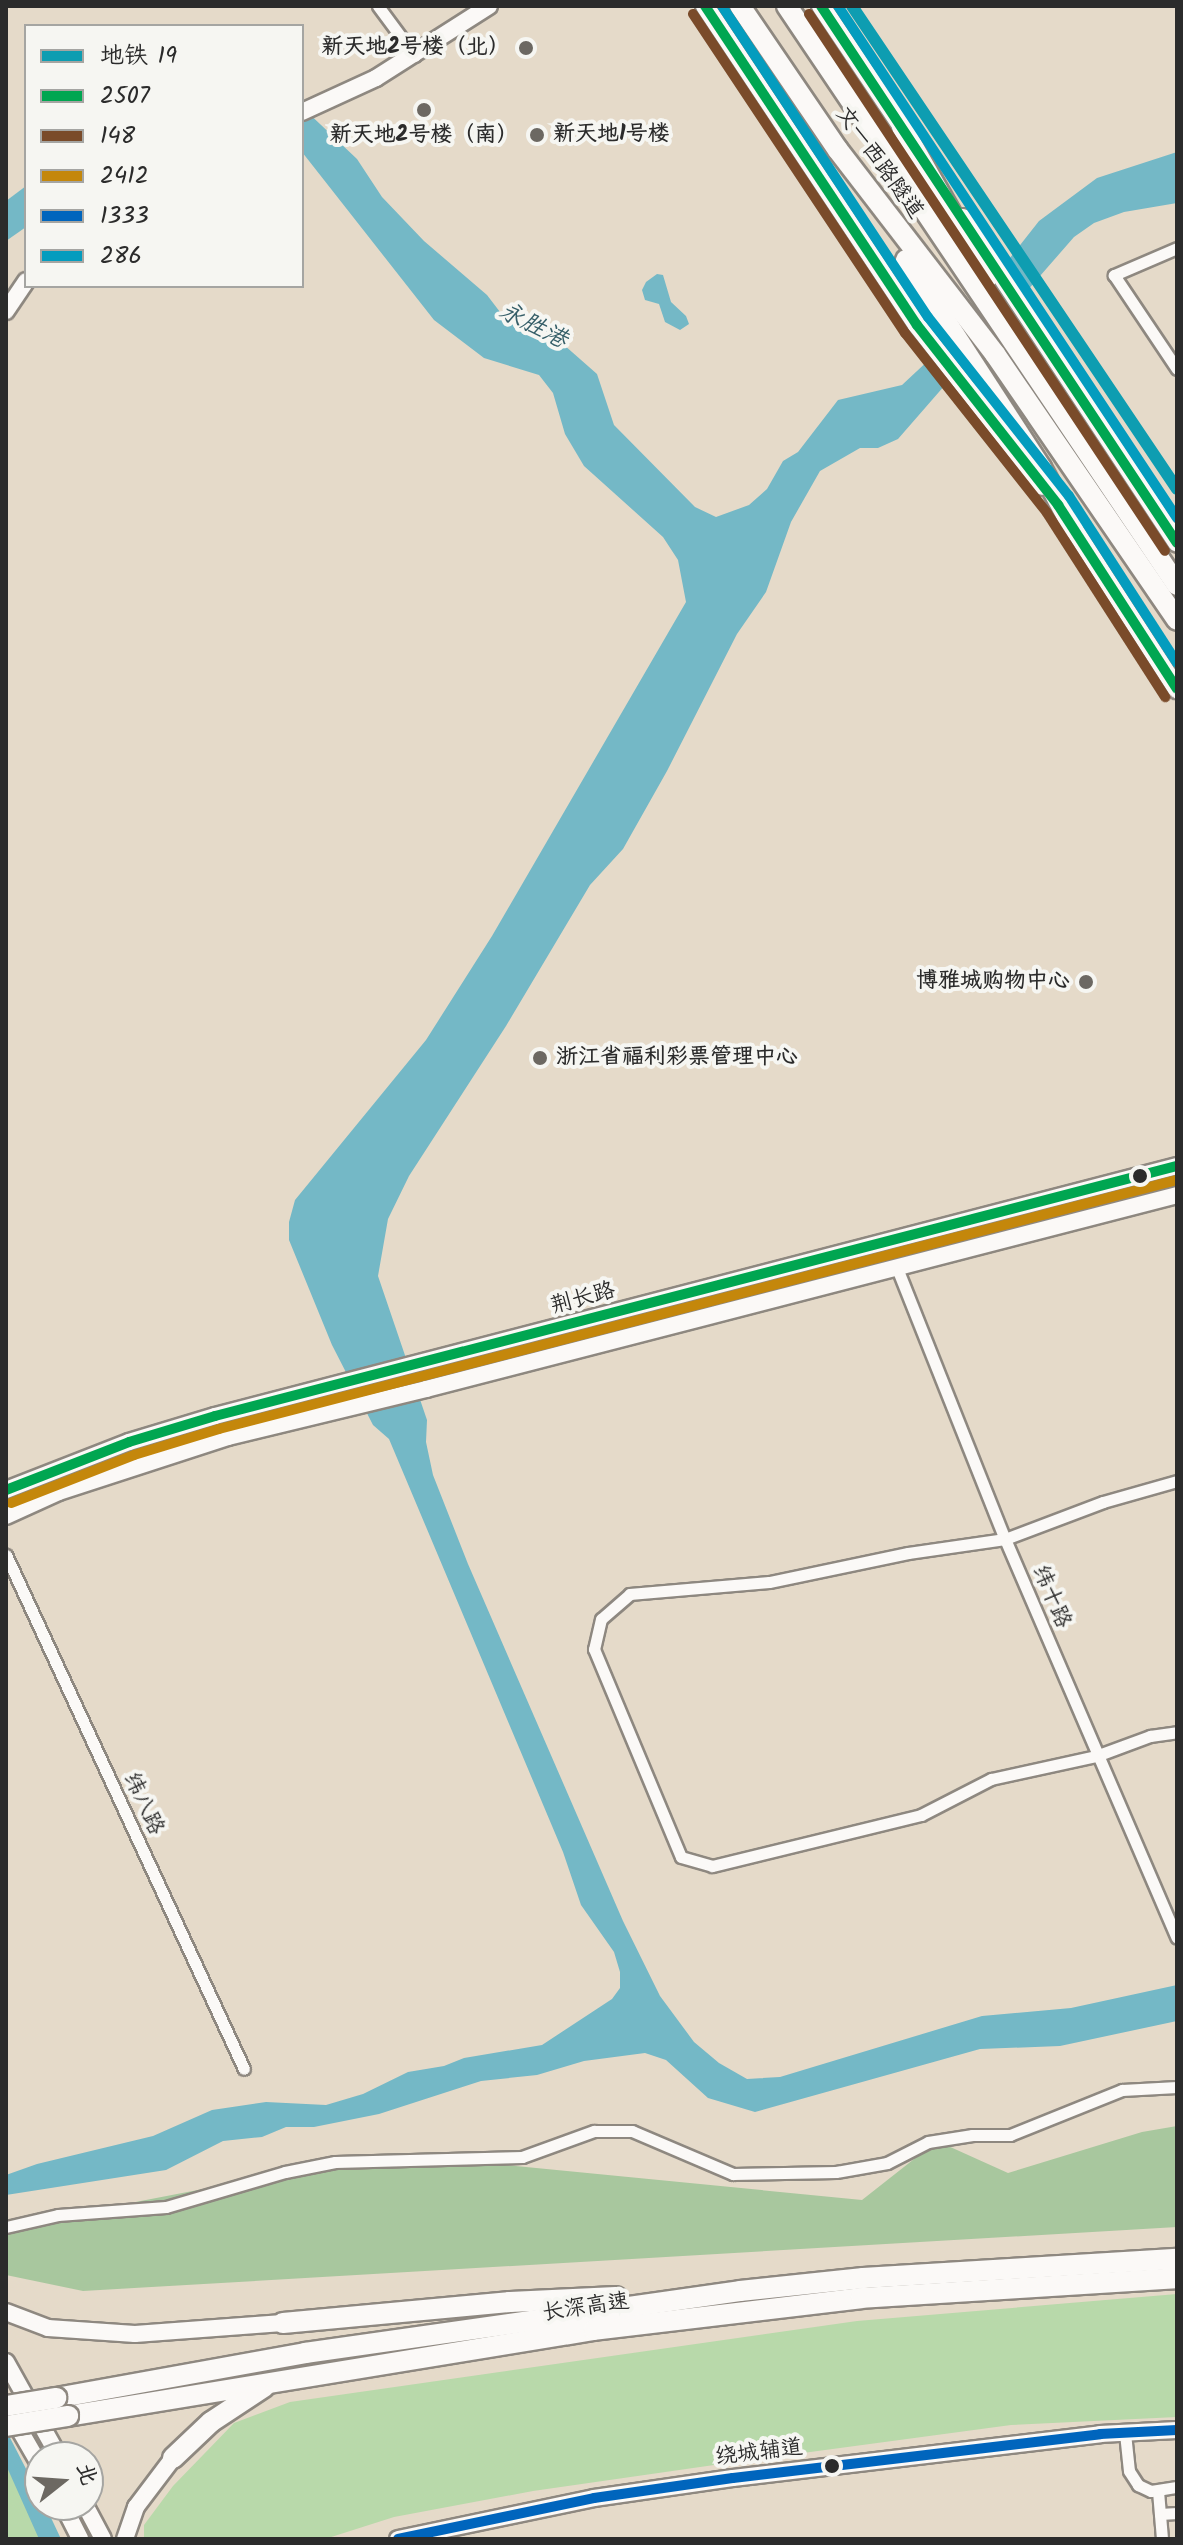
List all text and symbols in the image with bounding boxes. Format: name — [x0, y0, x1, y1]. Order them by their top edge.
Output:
legend — [24, 24, 304, 288]
place label: 新天地2号楼（北） — [321, 35, 510, 61]
text: 地铁 19 — [100, 37, 177, 76]
marker: 新天地2号楼（北） — [517, 39, 535, 57]
text: 2507 — [100, 77, 150, 116]
marker: 新天地2号楼（南） — [415, 101, 433, 119]
street label: 文一西路隧道 — [830, 102, 928, 224]
text: 148 — [100, 117, 135, 156]
place label: 新天地1号楼 — [553, 122, 670, 148]
place label: 新天地2号楼（南） — [330, 123, 518, 149]
marker: 新天地1号楼 — [528, 126, 546, 144]
text: 2412 — [100, 157, 149, 196]
text: 1333 — [100, 197, 149, 236]
text: 286 — [100, 237, 142, 276]
water label: 永胜港 — [494, 297, 572, 355]
place label: 博雅城购物中心 — [916, 969, 1070, 995]
marker: 博雅城购物中心 — [1077, 973, 1095, 991]
place label: 浙江省福利彩票管理中心 — [556, 1045, 798, 1071]
marker: 浙江省福利彩票管理中心 — [531, 1049, 549, 1067]
unlabelled marker — [1132, 1168, 1148, 1184]
street label: 荆长路 — [548, 1278, 618, 1320]
street label: 纬十路 — [1026, 1561, 1076, 1633]
street label: 纬八路 — [117, 1769, 169, 1839]
street label: 长深高速 — [541, 2289, 631, 2327]
street label: 绕城辅道 — [714, 2435, 804, 2471]
north arrow — [24, 2441, 104, 2521]
unlabelled marker — [824, 2458, 840, 2474]
text: 北 — [66, 2459, 105, 2490]

